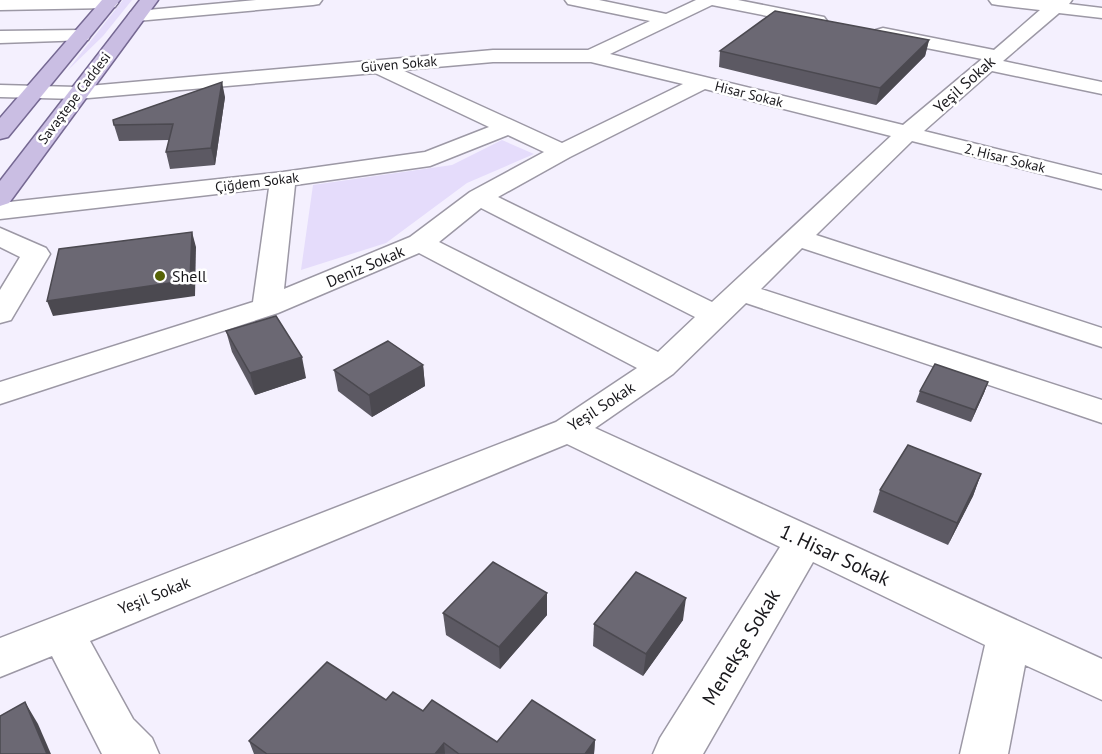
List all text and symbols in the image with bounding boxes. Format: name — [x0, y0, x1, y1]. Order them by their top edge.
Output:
street label: Savaştepe Caddesi — [34, 48, 114, 148]
street label: Yeşil Sokak — [929, 51, 999, 117]
street label: Güven Sokak — [360, 52, 438, 76]
street label: Hisar Sokak — [713, 77, 785, 111]
street label: 2. Hisar Sokak — [963, 139, 1048, 177]
street label: Çiğdem Sokak — [214, 168, 300, 196]
street label: Deniz Sokak — [323, 240, 407, 291]
place label: Shell — [172, 266, 207, 286]
marker: Shell — [153, 269, 167, 283]
street label: Yeşil Sokak — [564, 377, 639, 435]
street label: 1. Hisar Sokak — [776, 518, 895, 592]
street label: Yeşil Sokak — [115, 571, 193, 619]
street label: Menekşe Sokak — [696, 584, 786, 710]

